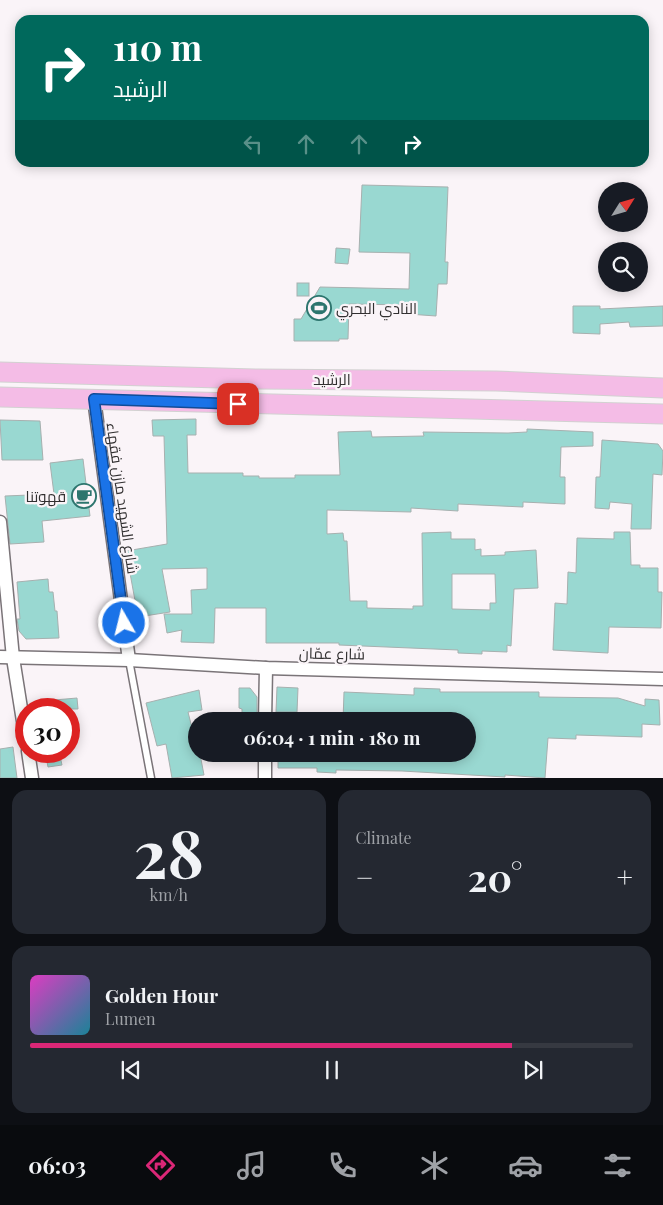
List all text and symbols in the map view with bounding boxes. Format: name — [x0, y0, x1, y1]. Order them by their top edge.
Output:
text: 110 m — [113, 23, 202, 70]
icon: right — [30, 35, 95, 100]
text: الرشيد — [113, 73, 168, 103]
icon: left — [239, 130, 267, 158]
icon: ahead — [292, 130, 320, 158]
icon: ahead — [345, 130, 373, 158]
icon: right — [398, 130, 426, 158]
north arrow — [598, 182, 648, 232]
map controls — [598, 182, 648, 292]
button: search — [598, 242, 648, 292]
sports icon: النادي البحري — [306, 295, 332, 321]
place label: النادي البحري — [336, 298, 417, 321]
street label: الرشيد — [313, 369, 351, 389]
pin — [217, 383, 259, 425]
icon: arrive — [224, 390, 252, 418]
street label: شارع الشهيد مازن فقهاء — [100, 421, 144, 575]
cafe icon: قهوتنا — [71, 483, 97, 509]
place label: قهوتنا — [25, 486, 66, 507]
position arrow — [97, 596, 149, 648]
street label: شارع عمّان — [299, 642, 365, 666]
speed limit sign: 30 — [15, 698, 80, 763]
text: 06:04 · 1 min · 180 m — [244, 724, 420, 750]
text: 28 — [134, 808, 204, 894]
text: Climate — [356, 827, 412, 848]
text: 20° — [468, 851, 522, 902]
text: − — [356, 858, 374, 895]
text: + — [617, 858, 633, 895]
text: km/h — [150, 884, 188, 905]
text: Golden Hour — [105, 982, 218, 1008]
text: Lumen — [105, 1008, 156, 1029]
icon: previous — [117, 1056, 145, 1084]
icon: pause — [318, 1056, 346, 1084]
icon: next — [519, 1056, 547, 1084]
icon: directions — [143, 1148, 178, 1183]
icon: music — [234, 1148, 269, 1183]
icon: phone — [325, 1148, 360, 1183]
icon: climate — [417, 1148, 452, 1183]
icon: car — [508, 1148, 543, 1183]
icon: filters — [600, 1148, 635, 1183]
text: 06:03 — [28, 1150, 86, 1180]

